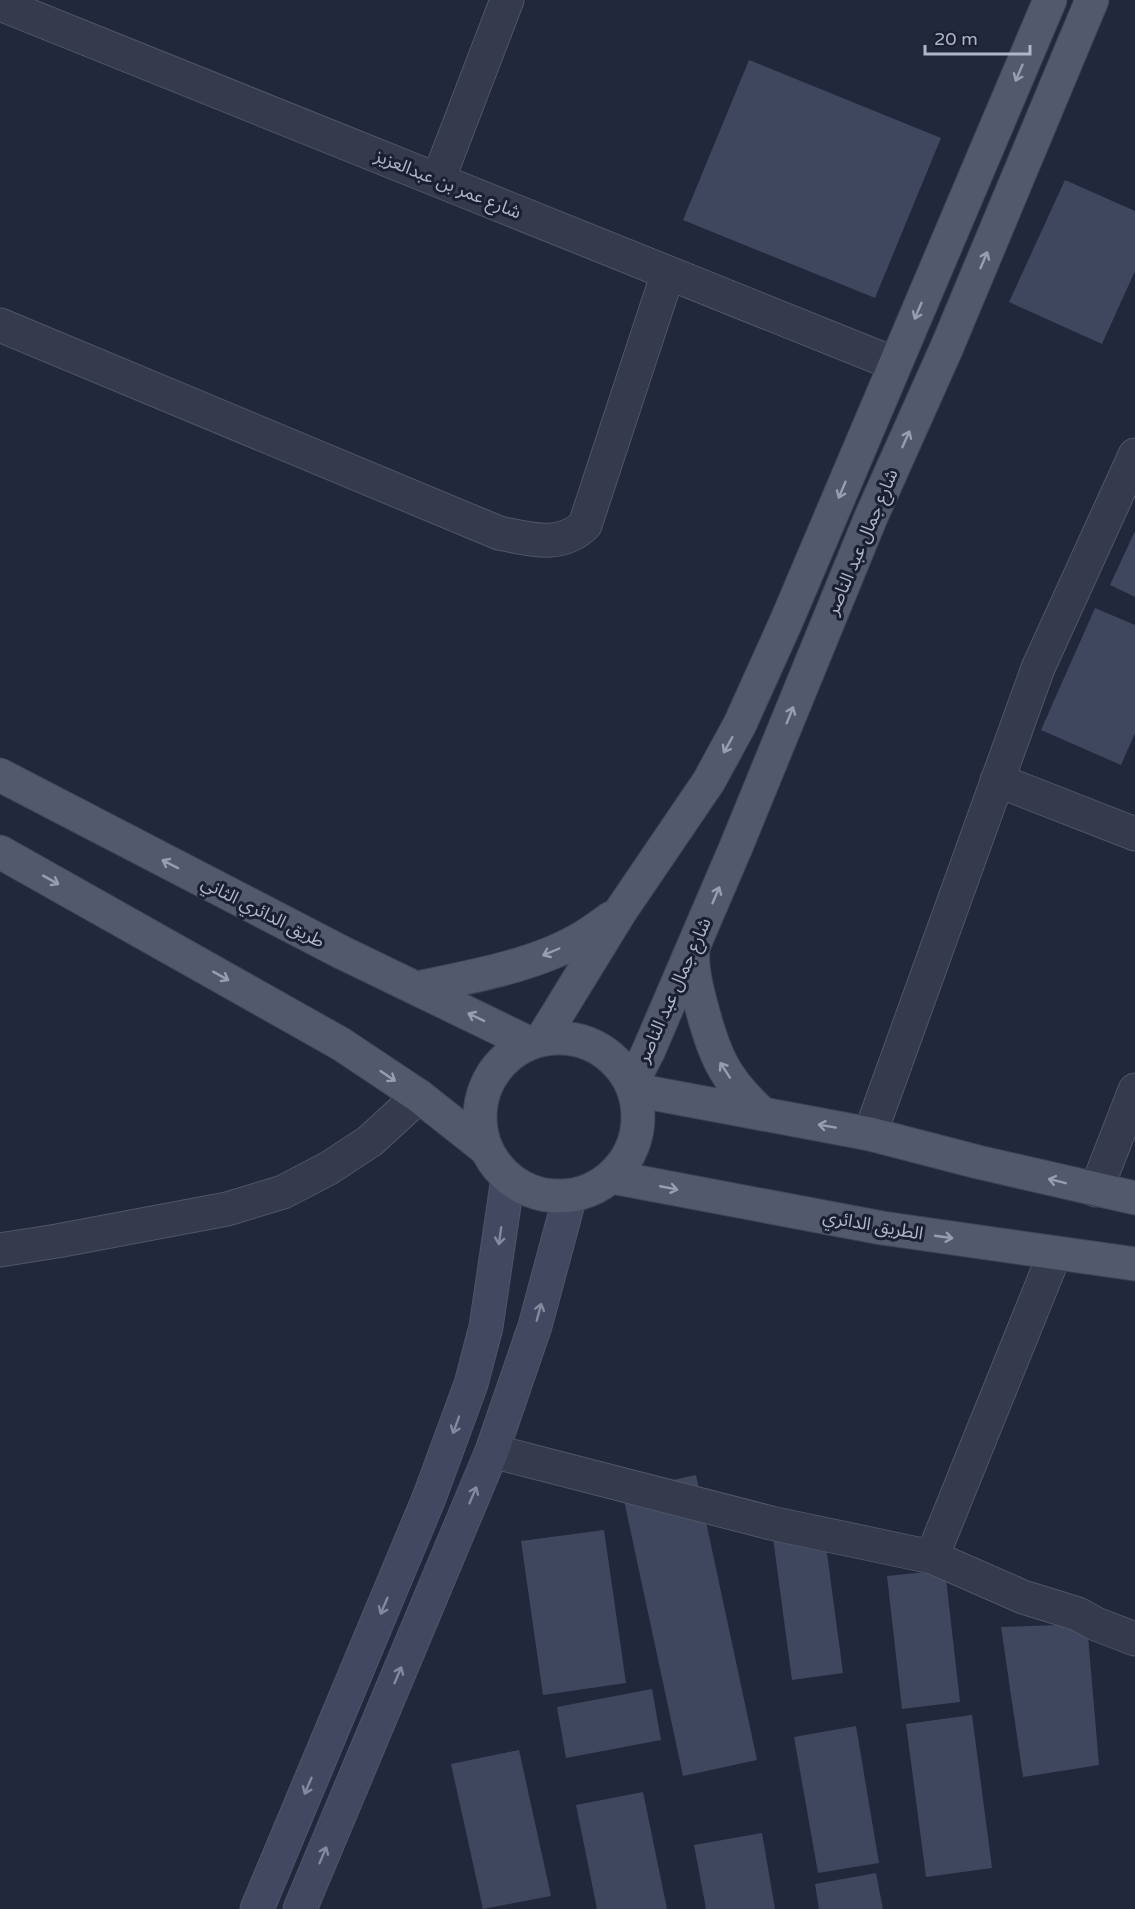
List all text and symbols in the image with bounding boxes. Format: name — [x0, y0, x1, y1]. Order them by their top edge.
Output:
scale bar — [925, 18, 1030, 56]
text: 20 m — [934, 28, 978, 50]
one-way arrow — [1013, 64, 1024, 82]
street label: شارع عمر بن عبدالعزيز — [370, 144, 524, 226]
one-way arrow — [979, 251, 990, 269]
one-way arrow — [912, 301, 923, 319]
one-way arrow — [901, 430, 912, 448]
street label: شارع جمال عبد الناصر — [821, 466, 905, 620]
one-way arrow — [836, 481, 847, 499]
one-way arrow — [785, 707, 796, 725]
one-way arrow — [722, 736, 734, 753]
one-way arrow — [162, 858, 180, 869]
street label: طريق الدائري الثاني — [197, 871, 328, 955]
one-way arrow — [42, 875, 59, 887]
one-way arrow — [710, 887, 722, 905]
street label: شارع جمال عبد الناصر — [632, 914, 719, 1068]
one-way arrow — [543, 947, 561, 958]
one-way arrow — [212, 970, 229, 982]
one-way arrow — [468, 1011, 486, 1022]
one-way arrow — [718, 1062, 731, 1079]
one-way arrow — [380, 1070, 396, 1082]
one-way arrow — [818, 1120, 837, 1131]
one-way arrow — [1048, 1174, 1067, 1186]
one-way arrow — [659, 1183, 679, 1194]
street label: الطريق الدائري — [821, 1205, 925, 1247]
one-way arrow — [494, 1226, 505, 1246]
one-way arrow — [934, 1231, 953, 1242]
one-way arrow — [534, 1303, 546, 1322]
one-way arrow — [449, 1415, 460, 1434]
one-way arrow — [468, 1486, 479, 1505]
one-way arrow — [378, 1597, 389, 1615]
one-way arrow — [393, 1666, 404, 1685]
one-way arrow — [302, 1777, 313, 1795]
one-way arrow — [318, 1846, 329, 1865]

